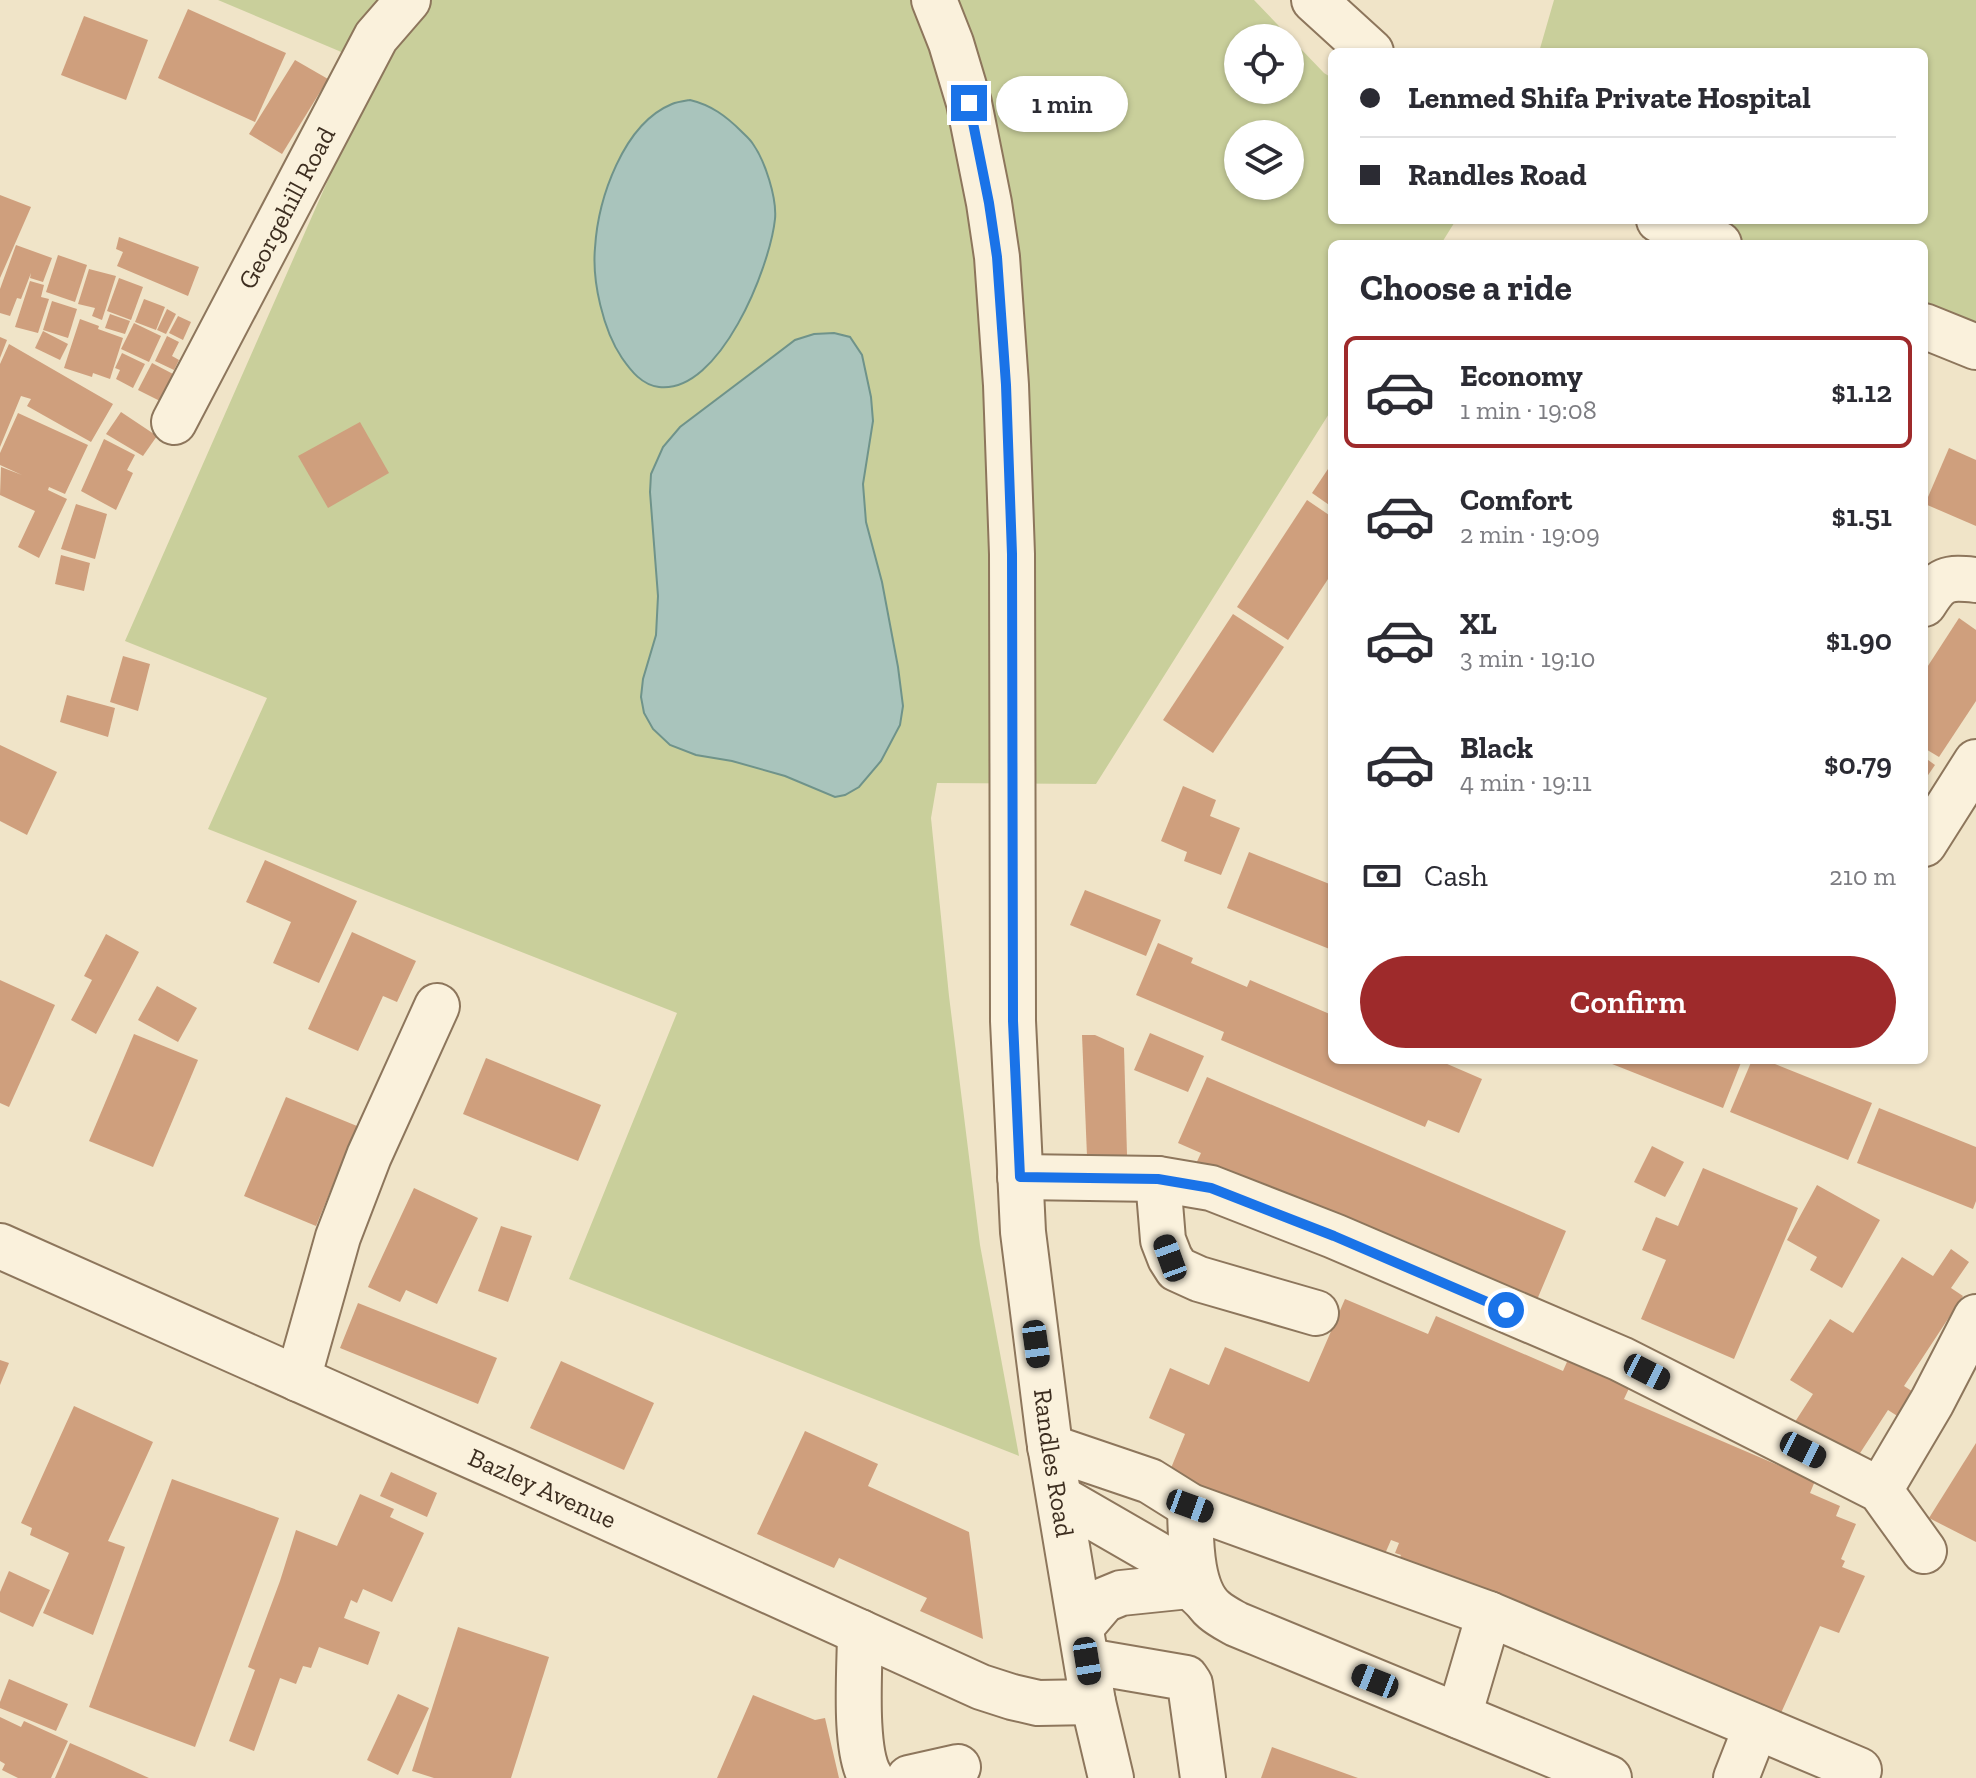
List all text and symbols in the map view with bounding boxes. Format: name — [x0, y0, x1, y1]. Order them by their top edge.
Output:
map controls — [1224, 24, 1304, 200]
button: locate — [1224, 24, 1304, 104]
callout: 1 min — [997, 75, 1129, 131]
text: Lenmed Shifa Private Hospital — [1408, 80, 1811, 116]
route end — [951, 85, 987, 121]
text: 1 min — [1031, 88, 1093, 120]
button: layers — [1224, 120, 1304, 200]
street label: Georgehill Road — [231, 121, 342, 294]
text: Randles Road — [1408, 157, 1587, 193]
text: Choose a ride — [1360, 266, 1572, 309]
icon: car — [1364, 356, 1436, 428]
text: Economy — [1460, 358, 1583, 394]
text: $1.12 — [1831, 374, 1892, 410]
text: 1 min · 19:08 — [1460, 394, 1597, 426]
icon: car — [1364, 480, 1436, 552]
text: Comfort — [1460, 482, 1572, 518]
text: $1.51 — [1831, 498, 1892, 534]
text: 2 min · 19:09 — [1460, 518, 1600, 550]
icon: car — [1364, 604, 1436, 676]
text: XL — [1460, 606, 1497, 642]
text: $1.90 — [1826, 622, 1892, 658]
text: 3 min · 19:10 — [1460, 642, 1595, 674]
icon: car — [1364, 728, 1436, 800]
text: Black — [1460, 730, 1533, 766]
text: $0.79 — [1824, 746, 1892, 782]
text: 4 min · 19:11 — [1460, 766, 1592, 798]
icon: cash — [1360, 854, 1404, 898]
text: Cash — [1424, 858, 1488, 894]
text: 210 m — [1829, 860, 1896, 892]
button: Confirm — [1360, 956, 1896, 1048]
car — [1151, 1231, 1189, 1285]
route start — [1488, 1292, 1524, 1328]
car — [1021, 1319, 1051, 1369]
car — [1620, 1350, 1674, 1394]
street label: Randles Road — [1027, 1387, 1081, 1540]
car — [1776, 1428, 1830, 1472]
street label: Bazley Avenue — [463, 1441, 622, 1535]
car — [1163, 1487, 1217, 1525]
car — [1071, 1635, 1103, 1687]
car — [1348, 1661, 1402, 1701]

